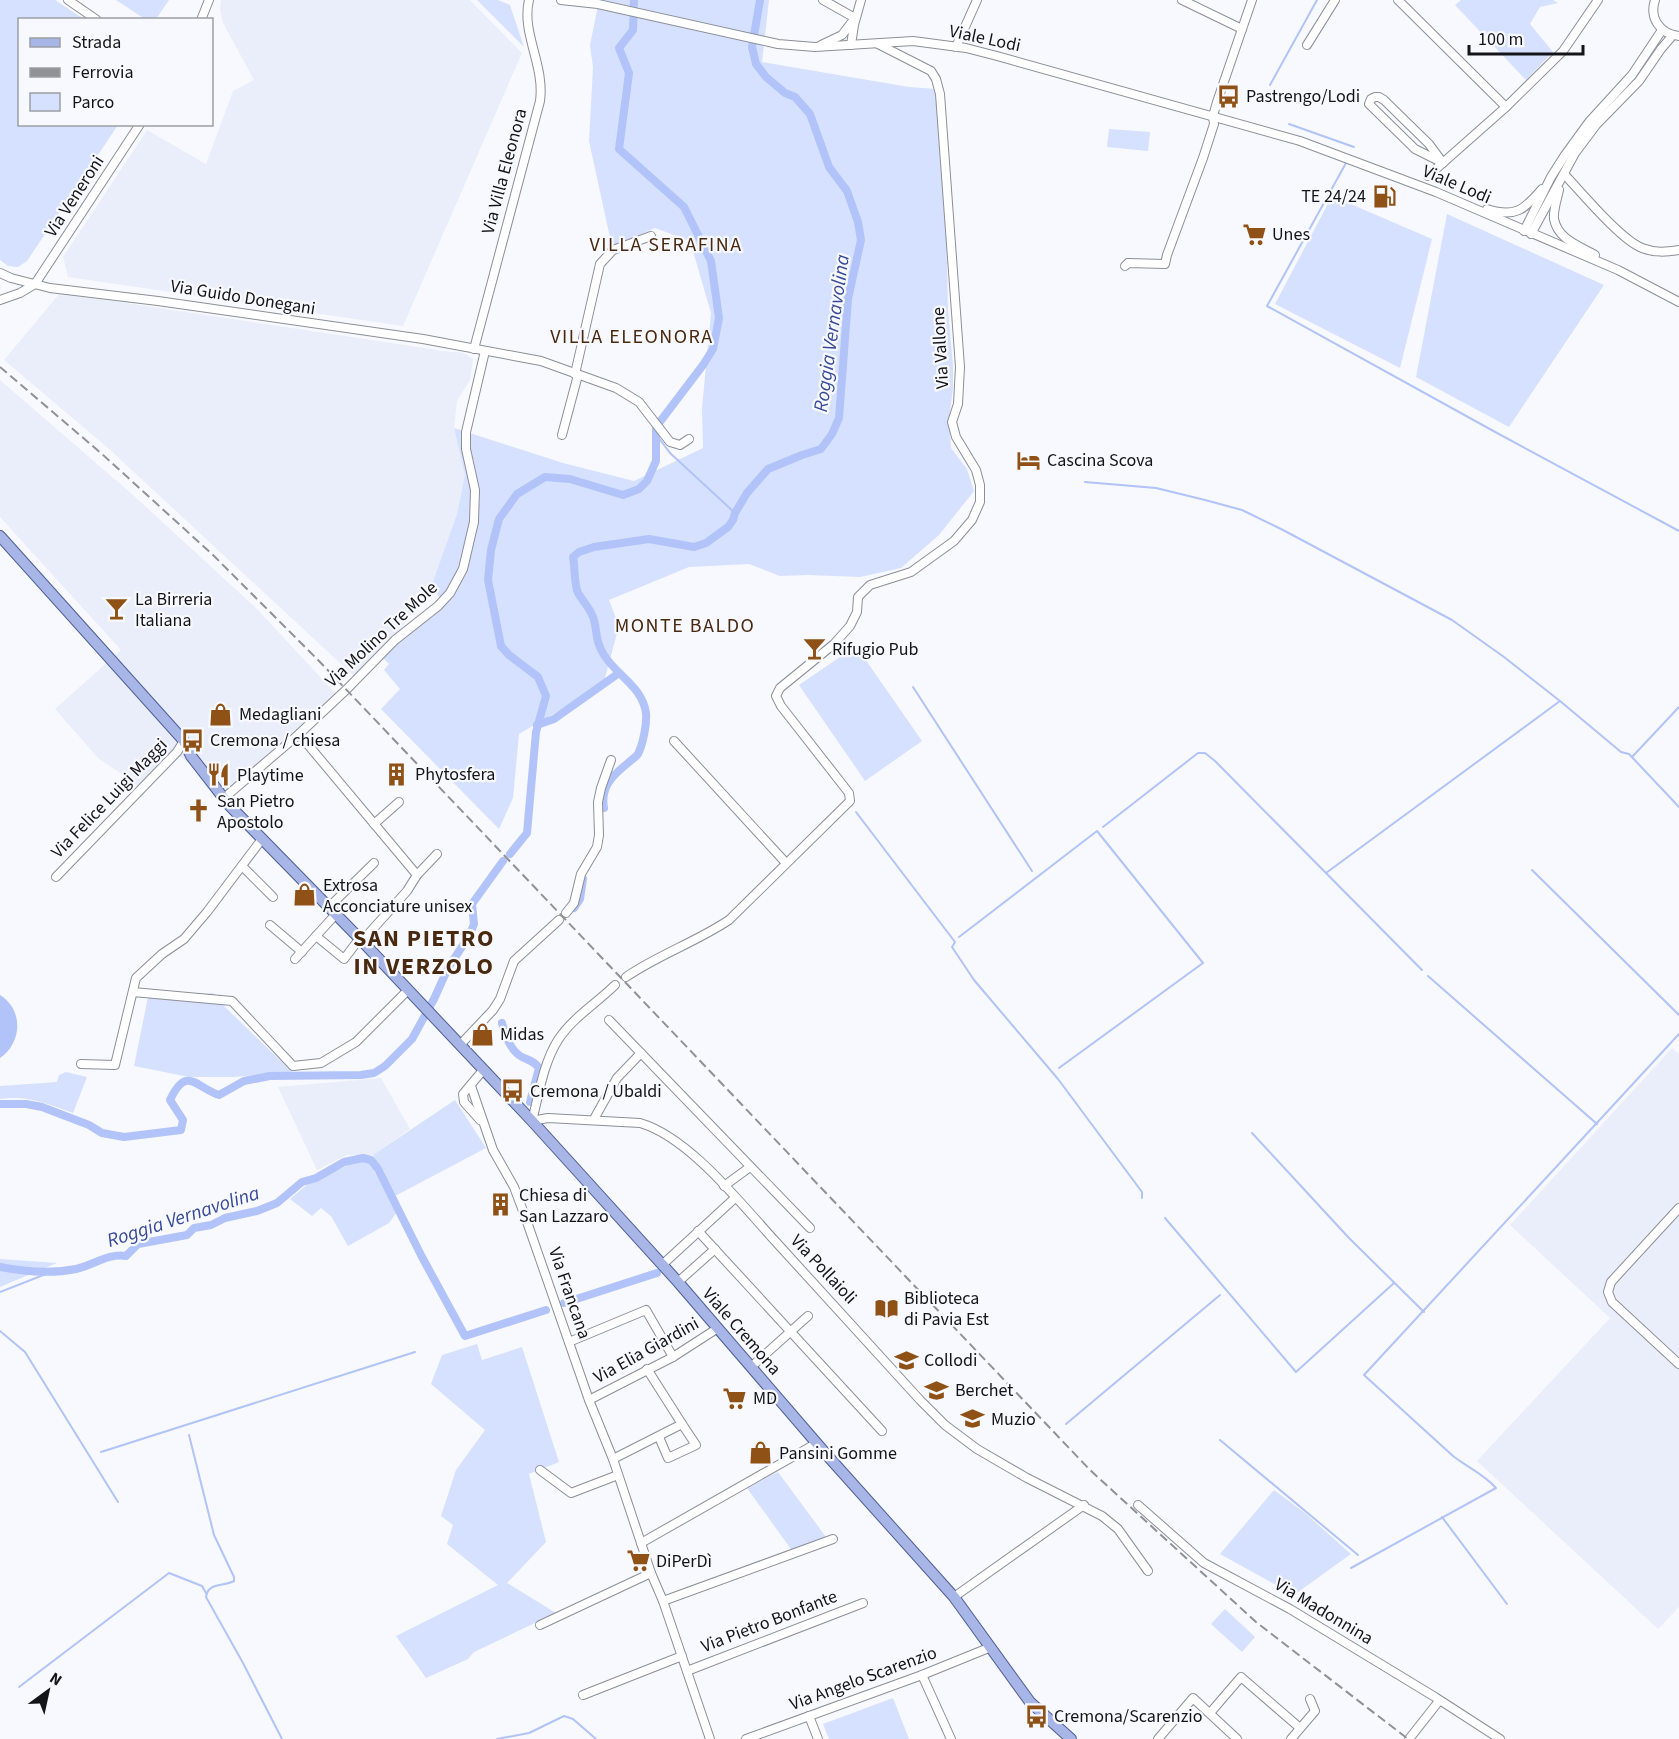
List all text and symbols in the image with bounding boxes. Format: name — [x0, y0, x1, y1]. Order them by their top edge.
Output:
legend — [18, 18, 213, 126]
scale bar — [1469, 18, 1583, 56]
street label: Viale Lodi — [947, 19, 1023, 58]
text: 100 m — [1478, 27, 1523, 52]
text: Strada — [72, 30, 121, 55]
text: Ferrovia — [72, 60, 133, 85]
bus stop icon: Pastrengo/Lodi — [1215, 83, 1241, 109]
place label: Pastrengo/Lodi — [1246, 84, 1360, 109]
text: Parco — [72, 90, 114, 115]
street label: Via Villa Eleonora — [476, 106, 533, 237]
street label: Via Veneroni — [39, 150, 110, 242]
street label: Viale Lodi — [1419, 159, 1495, 210]
fuel station icon: TE 24/24 — [1371, 183, 1397, 209]
place label: TE 24/24 — [1301, 184, 1366, 209]
supermarket icon: Unes — [1241, 221, 1267, 247]
place label: Unes — [1272, 222, 1310, 247]
district label: VILLA SERAFINA — [589, 231, 743, 259]
water label: Roggia Vernavolina — [807, 252, 857, 414]
street label: Via Guido Donegani — [169, 274, 317, 321]
street label: Via Vallone — [926, 306, 955, 390]
district label: VILLA ELEONORA — [550, 323, 714, 351]
hotel icon: Cascina Scova — [1016, 447, 1042, 473]
place label: Cascina Scova — [1047, 448, 1153, 473]
street label: Via Molino Tre Mole — [320, 576, 443, 693]
place label: La Birreria Italiana — [135, 587, 212, 633]
bar icon: La Birreria Italiana — [104, 596, 130, 622]
district label: MONTE BALDO — [615, 612, 755, 640]
bar icon: Rifugio Pub — [801, 636, 827, 662]
place label: Rifugio Pub — [832, 637, 919, 662]
shop icon: Medagliani — [208, 701, 234, 727]
place label: Medagliani — [239, 702, 322, 727]
bus stop icon: Cremona / chiesa — [179, 727, 205, 753]
place label: Cremona / chiesa — [210, 728, 340, 753]
street label: Via Felice Luigi Maggi — [46, 733, 173, 864]
building icon: Phytosfera — [384, 761, 410, 787]
restaurant icon: Playtime — [206, 762, 232, 788]
place label: Phytosfera — [415, 762, 495, 787]
place label: Playtime — [237, 763, 304, 788]
place label: San Pietro Apostolo — [217, 789, 294, 835]
church icon: San Pietro Apostolo — [186, 798, 212, 824]
place label: Extrosa Acconciature unisex — [323, 873, 472, 919]
shop icon: Extrosa Acconciature unisex — [292, 882, 318, 908]
district label: SAN PIETRO IN VERZOLO — [353, 921, 495, 984]
shop icon: Midas — [469, 1021, 495, 1047]
place label: Midas — [500, 1022, 544, 1047]
bus stop icon: Cremona / Ubaldi — [499, 1078, 525, 1104]
place label: Cremona / Ubaldi — [530, 1079, 662, 1104]
water label: Roggia Vernavolina — [103, 1179, 263, 1255]
place label: Chiesa di San Lazzaro — [519, 1183, 609, 1229]
building icon: Chiesa di San Lazzaro — [488, 1192, 514, 1218]
street label: Via Pollaioli — [785, 1229, 863, 1310]
street label: Via Francana — [542, 1244, 597, 1342]
street label: Viale Cremona — [697, 1282, 787, 1381]
place label: Biblioteca di Pavia Est — [904, 1286, 989, 1332]
library icon: Biblioteca di Pavia Est — [873, 1295, 899, 1321]
street label: Via Elia Giardini — [589, 1311, 703, 1390]
school or university icon: Collodi — [893, 1347, 919, 1373]
place label: Collodi — [924, 1348, 977, 1373]
school or university icon: Berchet — [924, 1377, 950, 1403]
place label: Berchet — [955, 1378, 1013, 1403]
supermarket icon: MD — [722, 1385, 748, 1411]
place label: MD — [753, 1386, 777, 1411]
school or university icon: Muzio — [960, 1406, 986, 1432]
place label: Muzio — [991, 1407, 1036, 1432]
shop icon: Pansini Gomme — [748, 1440, 774, 1466]
place label: Pansini Gomme — [779, 1441, 897, 1466]
supermarket icon: DiPerDì — [625, 1548, 651, 1574]
place label: DiPerDì — [656, 1549, 712, 1574]
street label: Via Madonnina — [1270, 1572, 1378, 1651]
street label: Via Pietro Bonfante — [697, 1584, 841, 1659]
street label: Via Angelo Scarenzio — [786, 1640, 940, 1717]
north arrow — [18, 1661, 78, 1721]
text: N — [45, 1667, 66, 1691]
bus stop icon: Cremona/Scarenzio — [1023, 1703, 1049, 1729]
place label: Cremona/Scarenzio — [1054, 1704, 1203, 1729]

